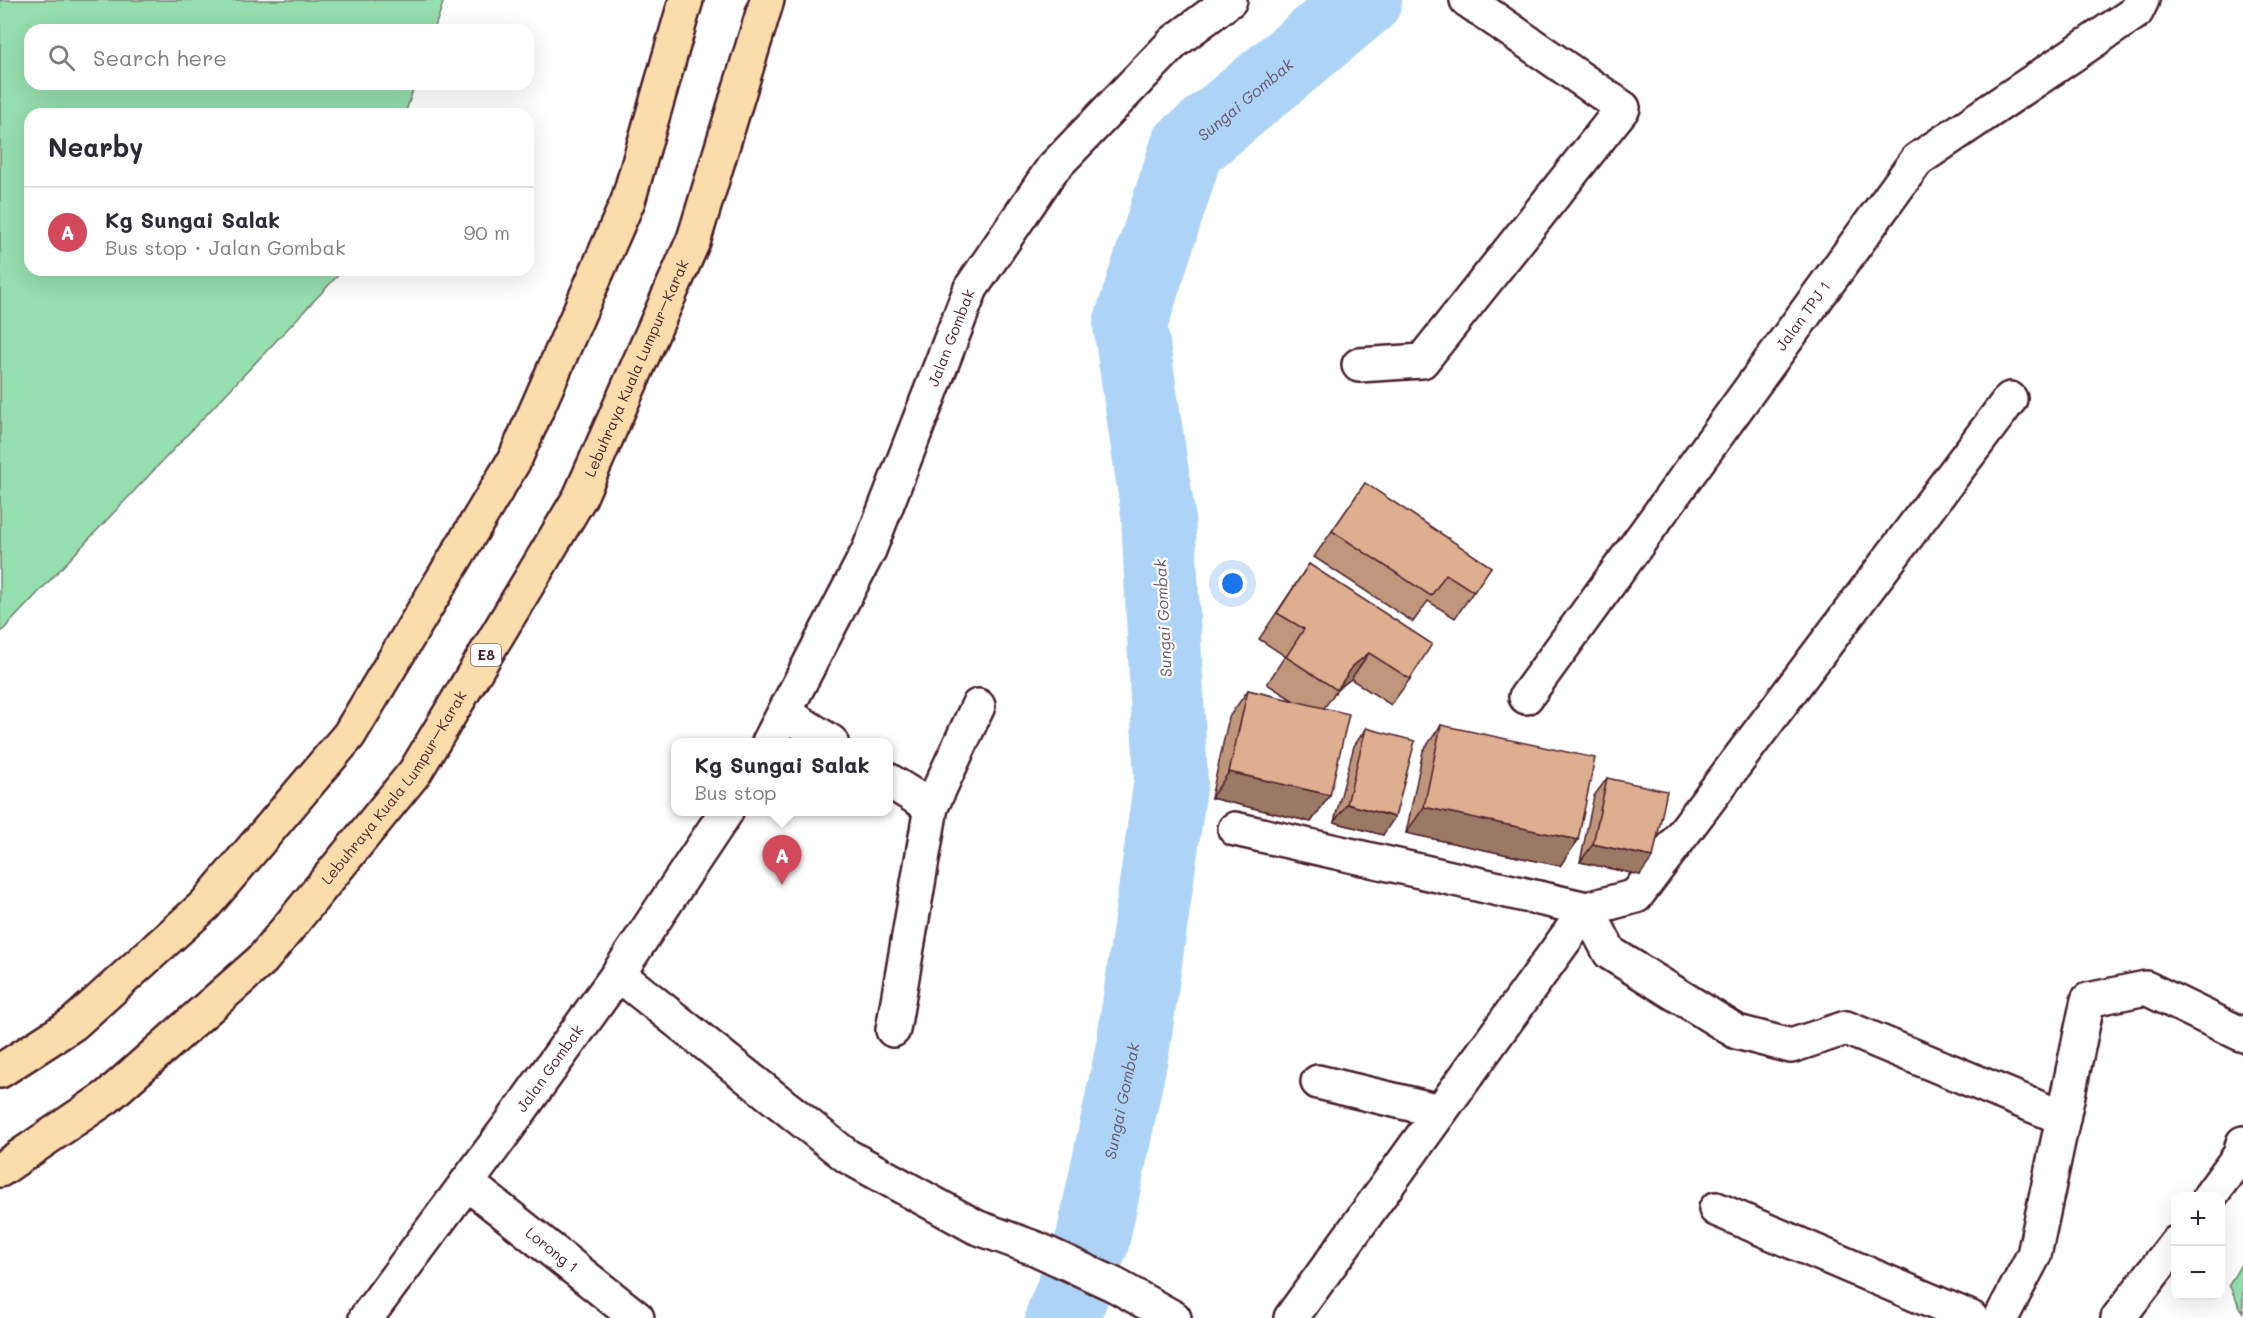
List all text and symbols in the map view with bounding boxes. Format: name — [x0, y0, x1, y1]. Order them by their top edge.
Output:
search box — [24, 24, 534, 90]
icon: search — [45, 41, 78, 74]
text: Search here — [93, 43, 227, 72]
water label: Sungai Gombak — [1193, 53, 1298, 145]
text: Nearby — [48, 130, 143, 164]
text: Kg Sungai Salak — [105, 205, 280, 234]
text: A — [61, 219, 74, 245]
text: 90 m — [464, 219, 510, 245]
text: Bus stop · Jalan Gombak — [105, 234, 346, 260]
street label: Lebuhraya Kuala Lumpur–Karak — [579, 256, 693, 480]
street label: Jalan TPJ 1 — [1770, 277, 1834, 354]
street label: Jalan Gombak — [923, 286, 979, 389]
water label: Sungai Gombak — [1149, 558, 1176, 678]
your location — [1218, 569, 1247, 598]
road number: E8 — [471, 644, 501, 666]
street label: Lebuhraya Kuala Lumpur–Karak — [316, 687, 471, 888]
popup — [671, 738, 893, 816]
text: Kg Sungai Salak — [694, 750, 870, 779]
text: Bus stop — [694, 779, 777, 805]
pin: A — [762, 836, 802, 885]
street label: Jalan Gombak — [511, 1020, 587, 1116]
water label: Sungai Gombak — [1099, 1041, 1144, 1161]
map controls — [2171, 1192, 2225, 1300]
button: + — [2171, 1192, 2225, 1246]
street label: Lorong 1 — [522, 1222, 583, 1276]
button: − — [2171, 1246, 2225, 1300]

